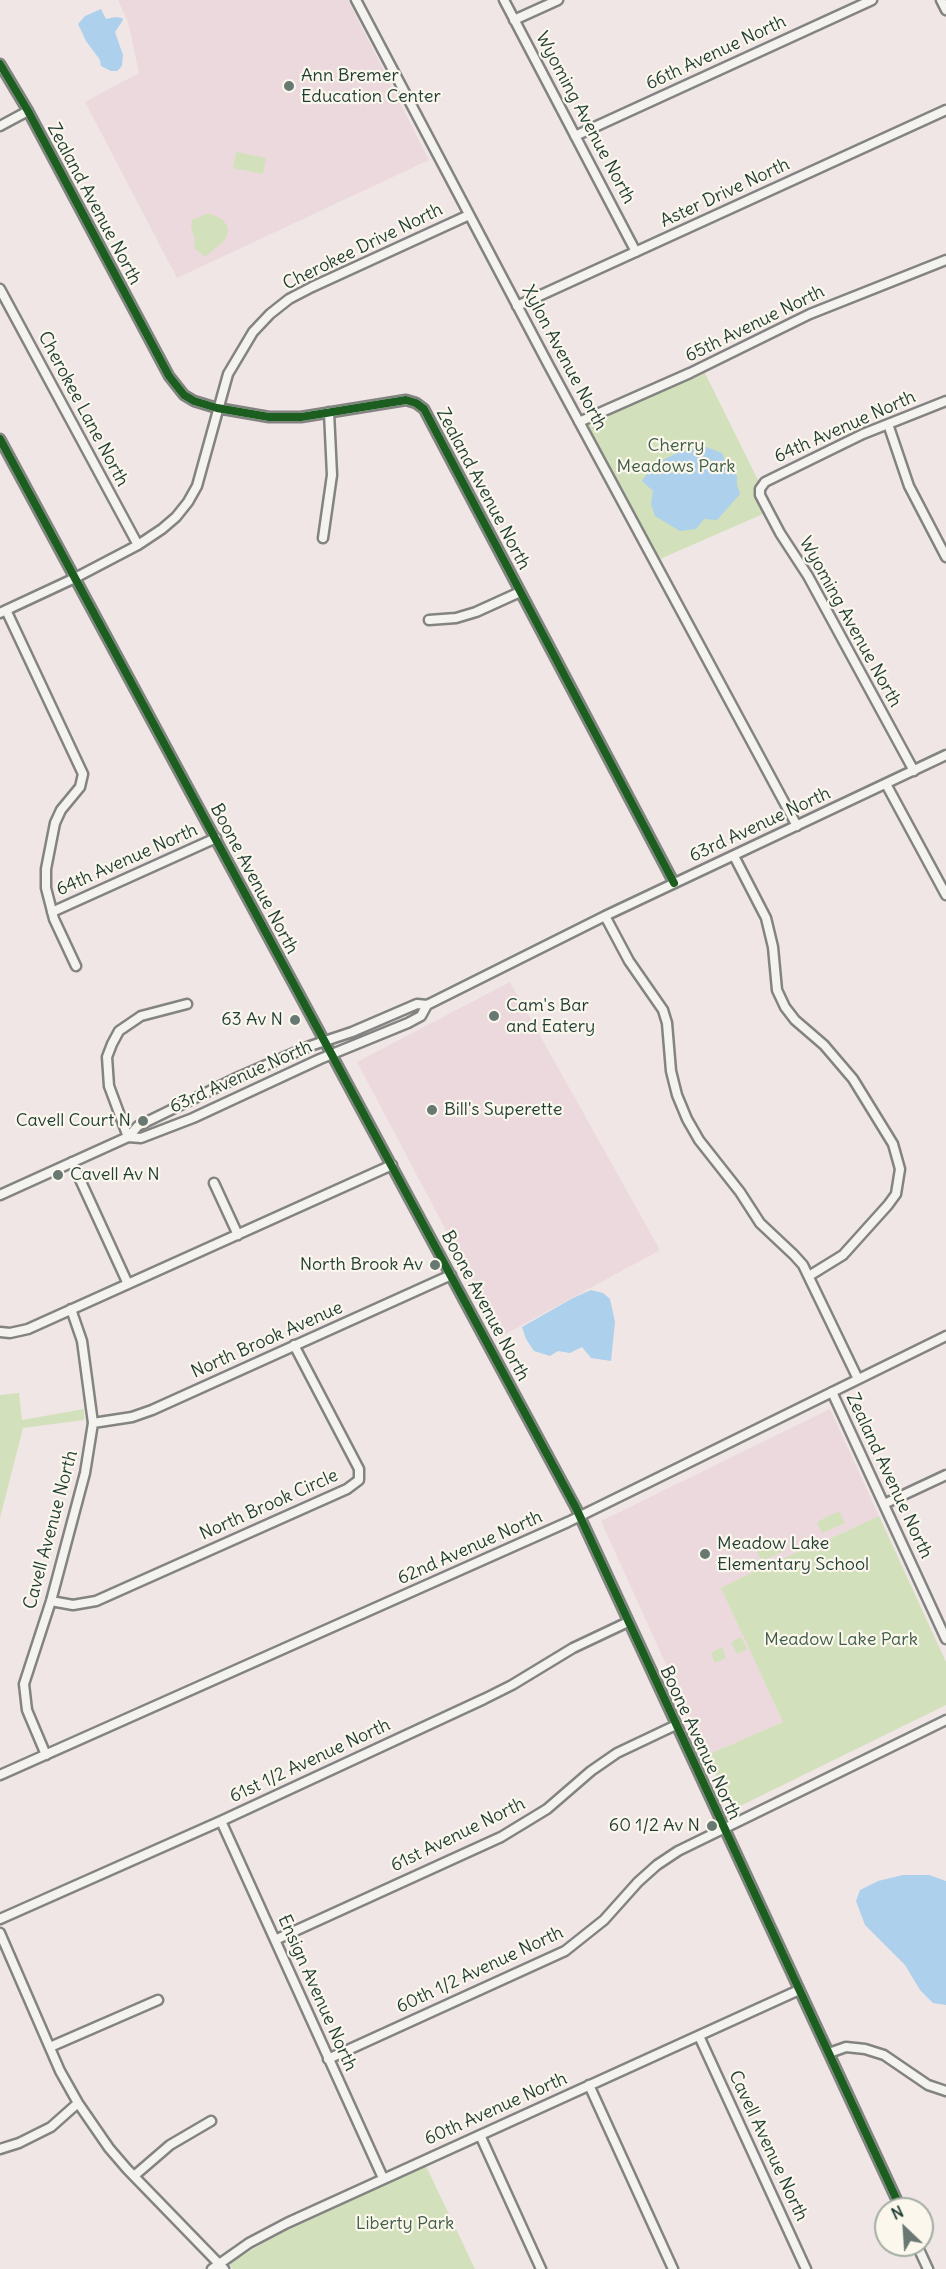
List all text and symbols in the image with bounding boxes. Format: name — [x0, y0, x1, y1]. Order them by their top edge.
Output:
street label: 66th Avenue North — [642, 11, 790, 95]
street label: Wyoming Avenue North — [530, 28, 640, 208]
place label: Ann Bremer Education Center — [301, 65, 441, 107]
marker: Ann Bremer Education Center — [282, 79, 296, 93]
street label: Zealand Avenue North — [42, 119, 146, 289]
street label: Aster Drive North — [657, 154, 793, 232]
street label: Cherokee Drive North — [280, 199, 446, 295]
street label: 65th Avenue North — [682, 281, 828, 367]
street label: Xylon Avenue North — [517, 282, 611, 434]
street label: Cherokee Lane North — [33, 328, 133, 490]
street label: 64th Avenue North — [771, 386, 919, 468]
street label: Zealand Avenue North — [431, 404, 535, 574]
park label: Cherry Meadows Park — [617, 435, 735, 478]
street label: Wyoming Avenue North — [794, 533, 906, 711]
street label: 63rd Avenue North — [686, 783, 834, 867]
street label: Boone Avenue North — [205, 800, 303, 958]
street label: 64th Avenue North — [53, 819, 201, 901]
place label: Cam's Bar and Eatery — [506, 995, 595, 1038]
place label: 63 Av N — [221, 1009, 283, 1031]
marker: Cam's Bar and Eatery — [487, 1009, 501, 1023]
marker: 63 Av N — [288, 1013, 302, 1027]
street label: 63rd Avenue North — [167, 1036, 315, 1118]
place label: Bill's Superette — [444, 1099, 562, 1121]
marker: Bill's Superette — [425, 1103, 439, 1117]
place label: Cavell Court N — [16, 1110, 131, 1132]
marker: Cavell Court N — [136, 1114, 150, 1128]
place label: Cavell Av N — [70, 1164, 160, 1186]
marker: Cavell Av N — [51, 1168, 65, 1182]
street label: Boone Avenue North — [436, 1227, 534, 1385]
place label: North Brook Av — [300, 1254, 423, 1276]
marker: North Brook Av — [428, 1258, 442, 1272]
street label: North Brook Avenue — [188, 1297, 346, 1383]
street label: Zealand Avenue North — [841, 1390, 937, 1562]
street label: Cavell Avenue North — [19, 1448, 83, 1612]
street label: North Brook Circle — [197, 1465, 341, 1545]
street label: 62nd Avenue North — [394, 1506, 546, 1590]
place label: Meadow Lake Elementary School — [717, 1533, 869, 1576]
marker: Meadow Lake Elementary School — [698, 1547, 712, 1561]
park label: Meadow Lake Park — [764, 1629, 918, 1651]
street label: Boone Avenue North — [655, 1663, 745, 1823]
street label: 61st 1/2 Avenue North — [226, 1714, 394, 1808]
street label: 61st Avenue North — [387, 1793, 529, 1877]
place label: 60 1/2 Av N — [609, 1815, 700, 1837]
marker: 60 1/2 Av N — [705, 1819, 719, 1833]
street label: Ensign Avenue North — [273, 1912, 361, 2074]
street label: 60th 1/2 Avenue North — [393, 1922, 567, 2018]
street label: Cavell Avenue North — [724, 2067, 812, 2225]
street label: 60th Avenue North — [421, 2068, 571, 2150]
north arrow — [874, 2197, 934, 2257]
text: N — [888, 2201, 906, 2224]
park label: Liberty Park — [356, 2213, 454, 2235]

